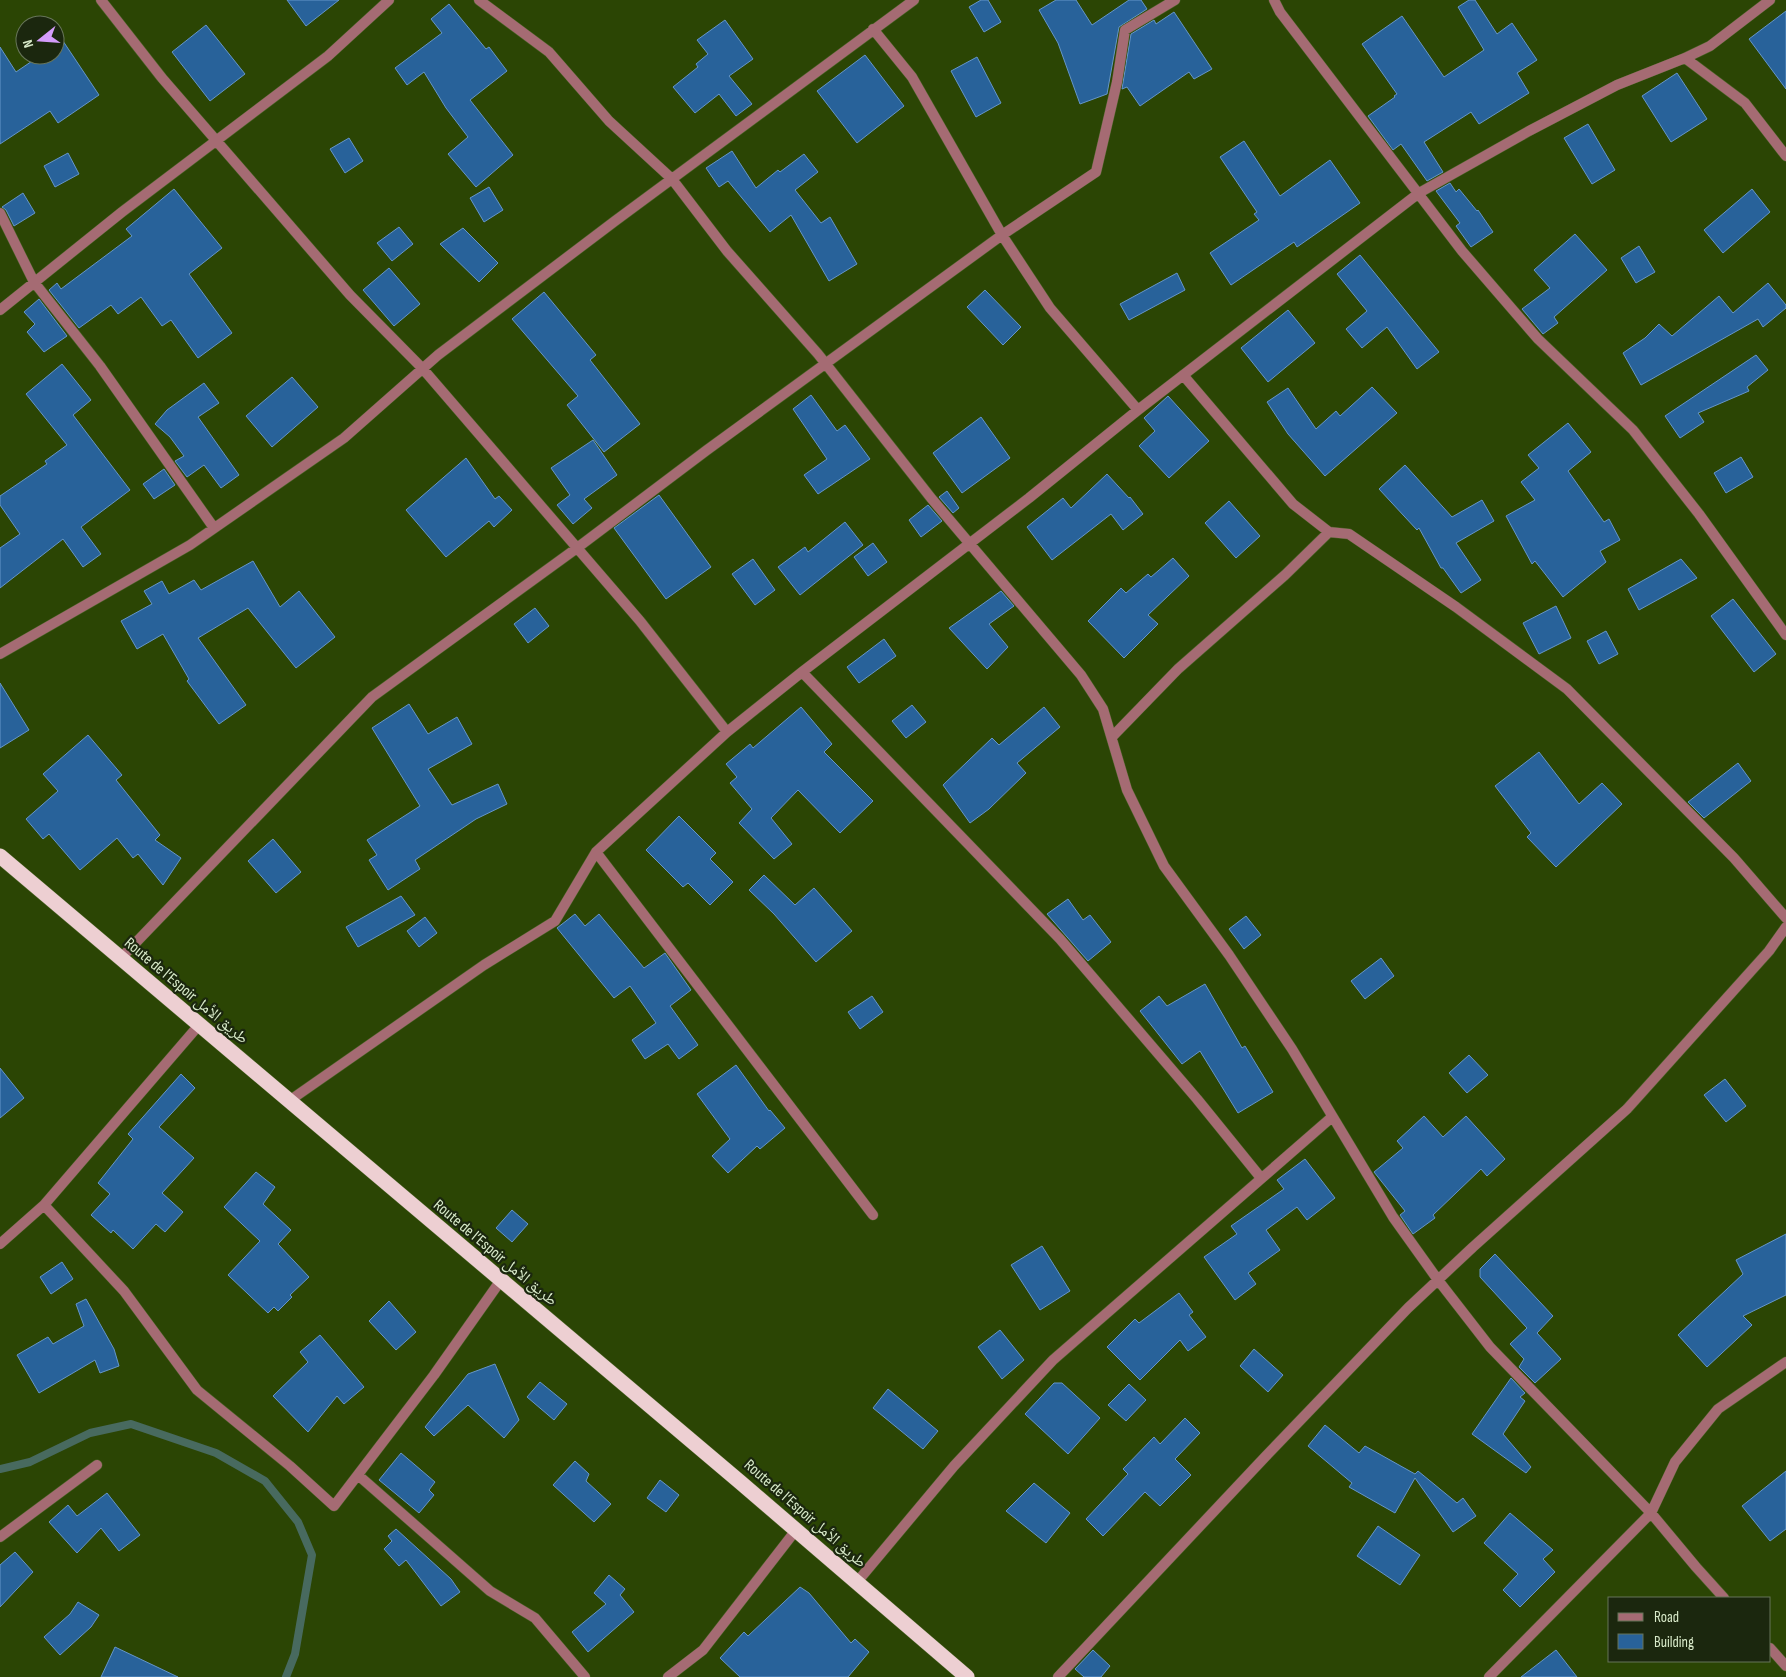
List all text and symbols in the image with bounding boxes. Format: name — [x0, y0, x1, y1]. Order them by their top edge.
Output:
north arrow — [15, 15, 65, 65]
text: N — [19, 38, 37, 50]
street label: Route de l’Espoir طريق الأمل — [120, 934, 252, 1048]
street label: Route de l’Espoir طريق الأمل — [429, 1196, 561, 1310]
street label: Route de l’Espoir طريق الأمل — [740, 1456, 870, 1572]
legend — [1608, 1597, 1771, 1662]
text: Road — [1654, 1608, 1679, 1627]
text: Building — [1654, 1633, 1694, 1652]

